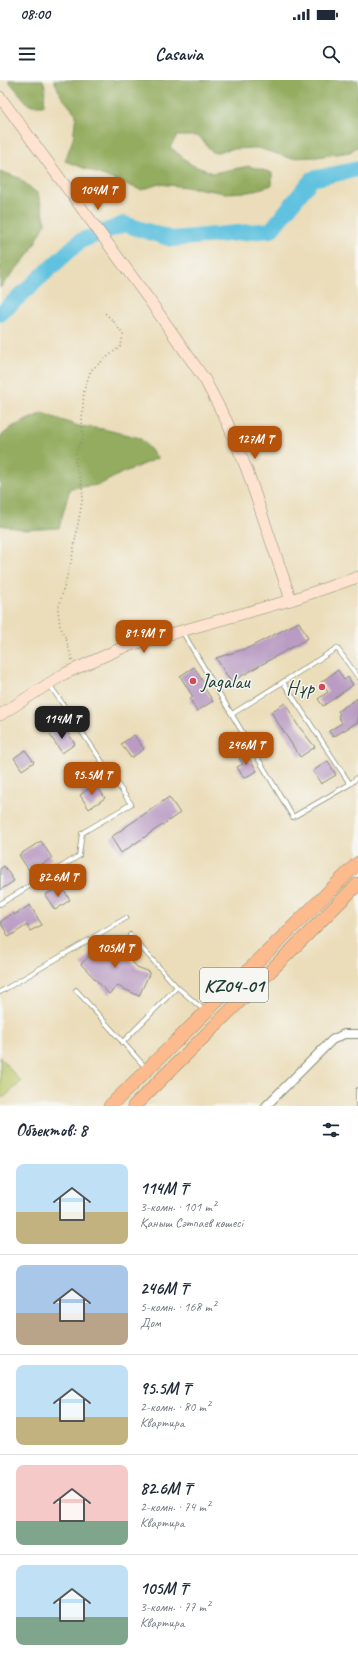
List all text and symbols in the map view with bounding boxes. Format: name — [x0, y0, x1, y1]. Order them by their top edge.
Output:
text: 08:00 — [20, 5, 50, 24]
icon: menu — [16, 43, 38, 65]
text: Casavia — [155, 43, 203, 65]
icon: search — [320, 43, 342, 65]
pin: 104M ₸ — [65, 177, 131, 211]
text: 104M ₸ — [80, 182, 116, 198]
pin: 127M ₸ — [222, 426, 288, 460]
text: 127M ₸ — [237, 431, 273, 447]
pin: 81.9M ₸ — [107, 620, 181, 654]
text: 81.9M ₸ — [125, 625, 163, 641]
place label: Jagalau — [200, 669, 251, 694]
place label: Нұр — [286, 675, 315, 700]
marker: Jagalau — [188, 676, 198, 686]
marker: Нұр — [317, 682, 327, 692]
pin: 114M ₸ — [29, 706, 95, 740]
text: 114M ₸ — [44, 711, 80, 727]
pin: 246M ₸ — [213, 732, 279, 766]
text: 246M ₸ — [228, 737, 264, 753]
pin: 95.5M ₸ — [55, 762, 129, 796]
text: 95.5M ₸ — [73, 767, 111, 783]
pin: 82.6M ₸ — [21, 864, 95, 898]
text: 82.6M ₸ — [38, 869, 78, 885]
pin: 105M ₸ — [82, 935, 148, 969]
text: 105M ₸ — [97, 940, 133, 956]
road number: KZ04-01 — [200, 968, 268, 1002]
icon: filters — [320, 1119, 342, 1141]
text: Объектов: 8 — [16, 1120, 87, 1141]
text: 114M ₸ — [140, 1178, 188, 1199]
icon: home — [48, 1180, 96, 1228]
text: 3-комн. · 101 m² — [140, 1199, 216, 1215]
text: Қаныш Сәтпаев көшесі — [140, 1215, 243, 1231]
text: 246M ₸ — [140, 1278, 188, 1299]
icon: home — [48, 1281, 96, 1329]
text: 5-комн. · 168 m² — [140, 1299, 216, 1315]
text: Дом — [140, 1315, 161, 1331]
text: 95.5M ₸ — [140, 1378, 190, 1399]
icon: home — [48, 1381, 96, 1429]
text: 2-комн. · 80 m² — [140, 1399, 210, 1415]
text: Квартира — [140, 1415, 184, 1431]
text: 82.6M ₸ — [140, 1478, 191, 1499]
icon: home — [48, 1481, 96, 1529]
text: 2-комн. · 74 m² — [140, 1499, 210, 1515]
text: Квартира — [140, 1515, 184, 1531]
text: 105M ₸ — [140, 1578, 187, 1599]
icon: home — [48, 1581, 96, 1629]
text: 3-комн. · 77 m² — [140, 1599, 210, 1615]
text: Квартира — [140, 1615, 184, 1631]

